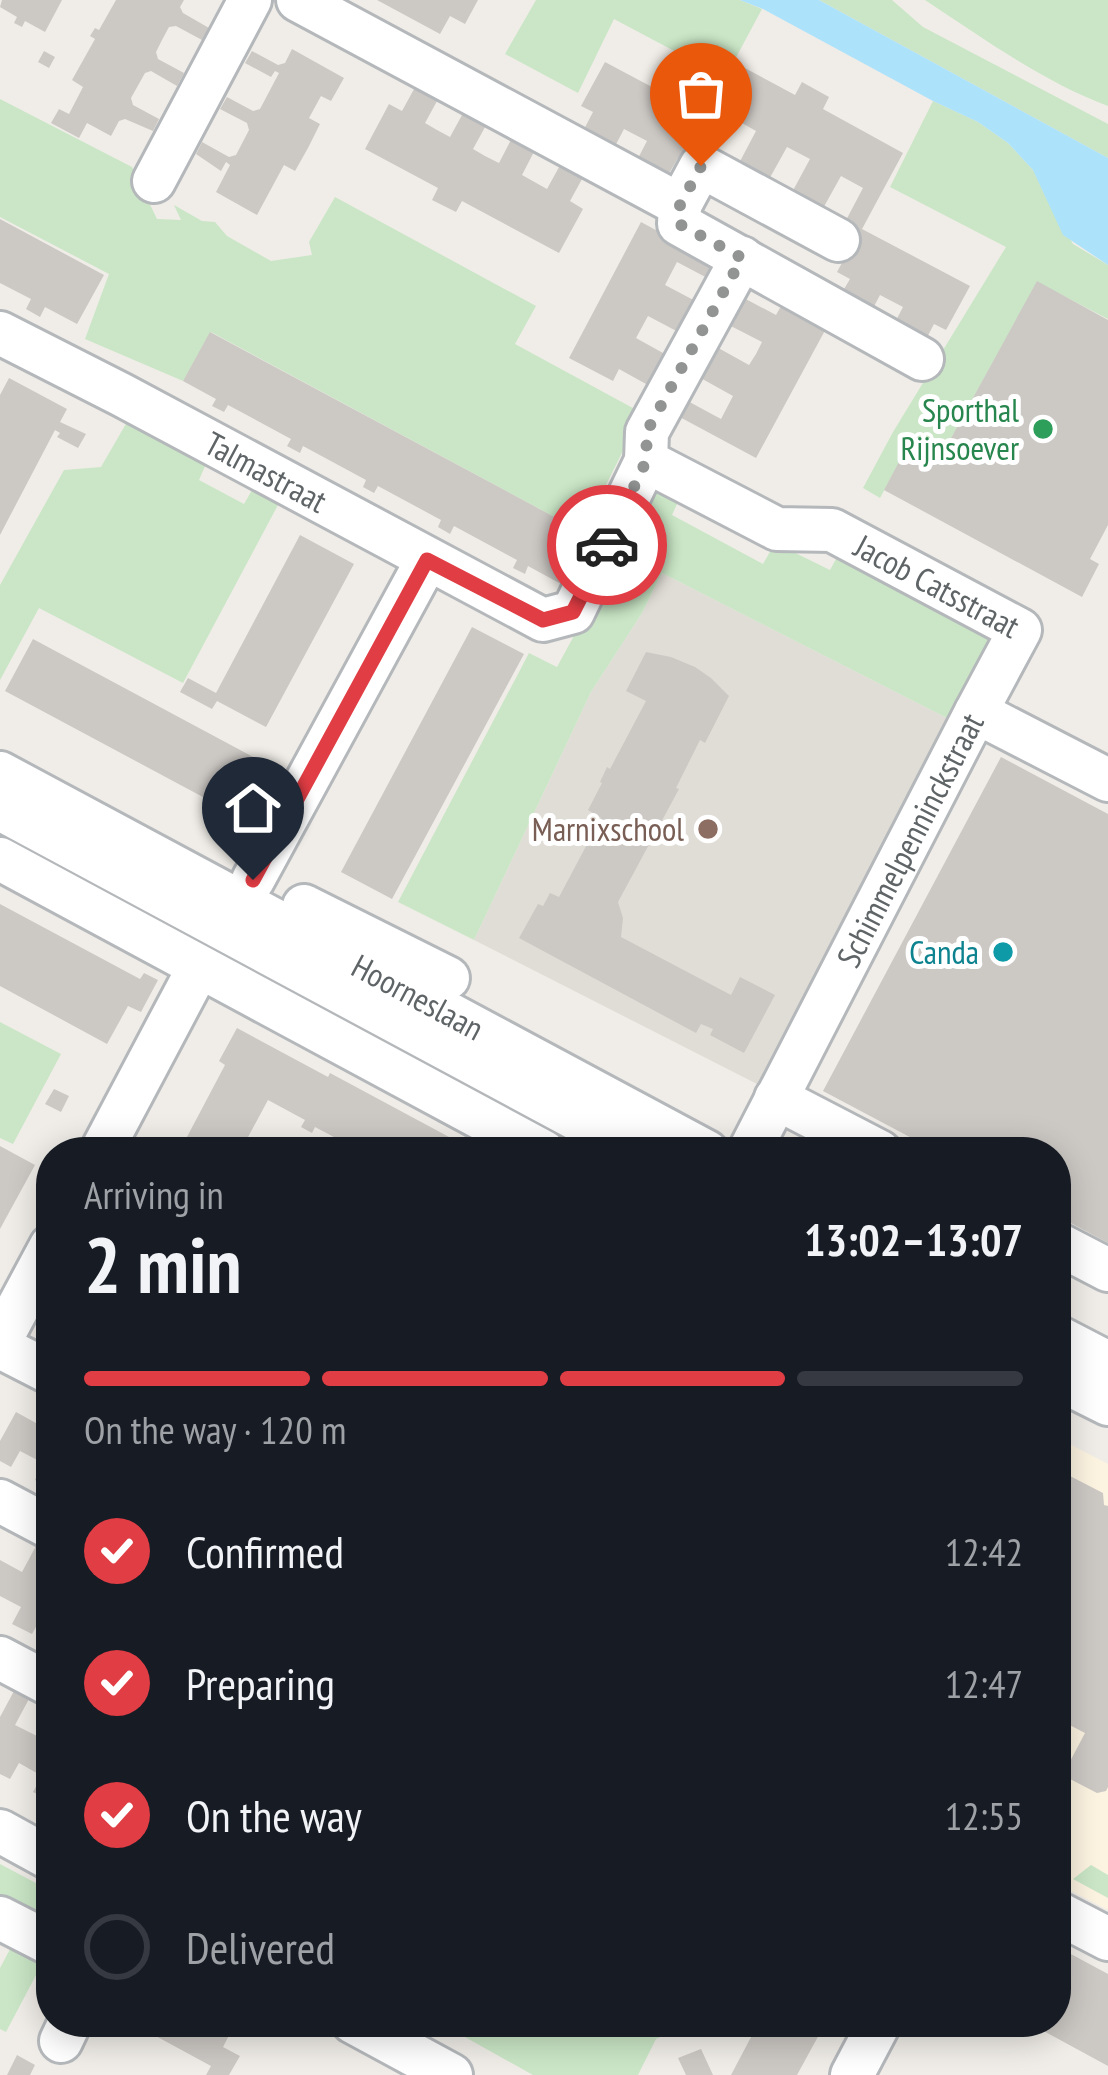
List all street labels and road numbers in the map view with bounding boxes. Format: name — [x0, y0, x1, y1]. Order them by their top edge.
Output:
street label: Talmastraat — [198, 421, 335, 522]
street label: Jacob Catsstraat — [847, 524, 1027, 647]
street label: Schimmelpenninckstraat — [826, 706, 993, 974]
street label: Hoorneslaan — [345, 944, 491, 1049]

